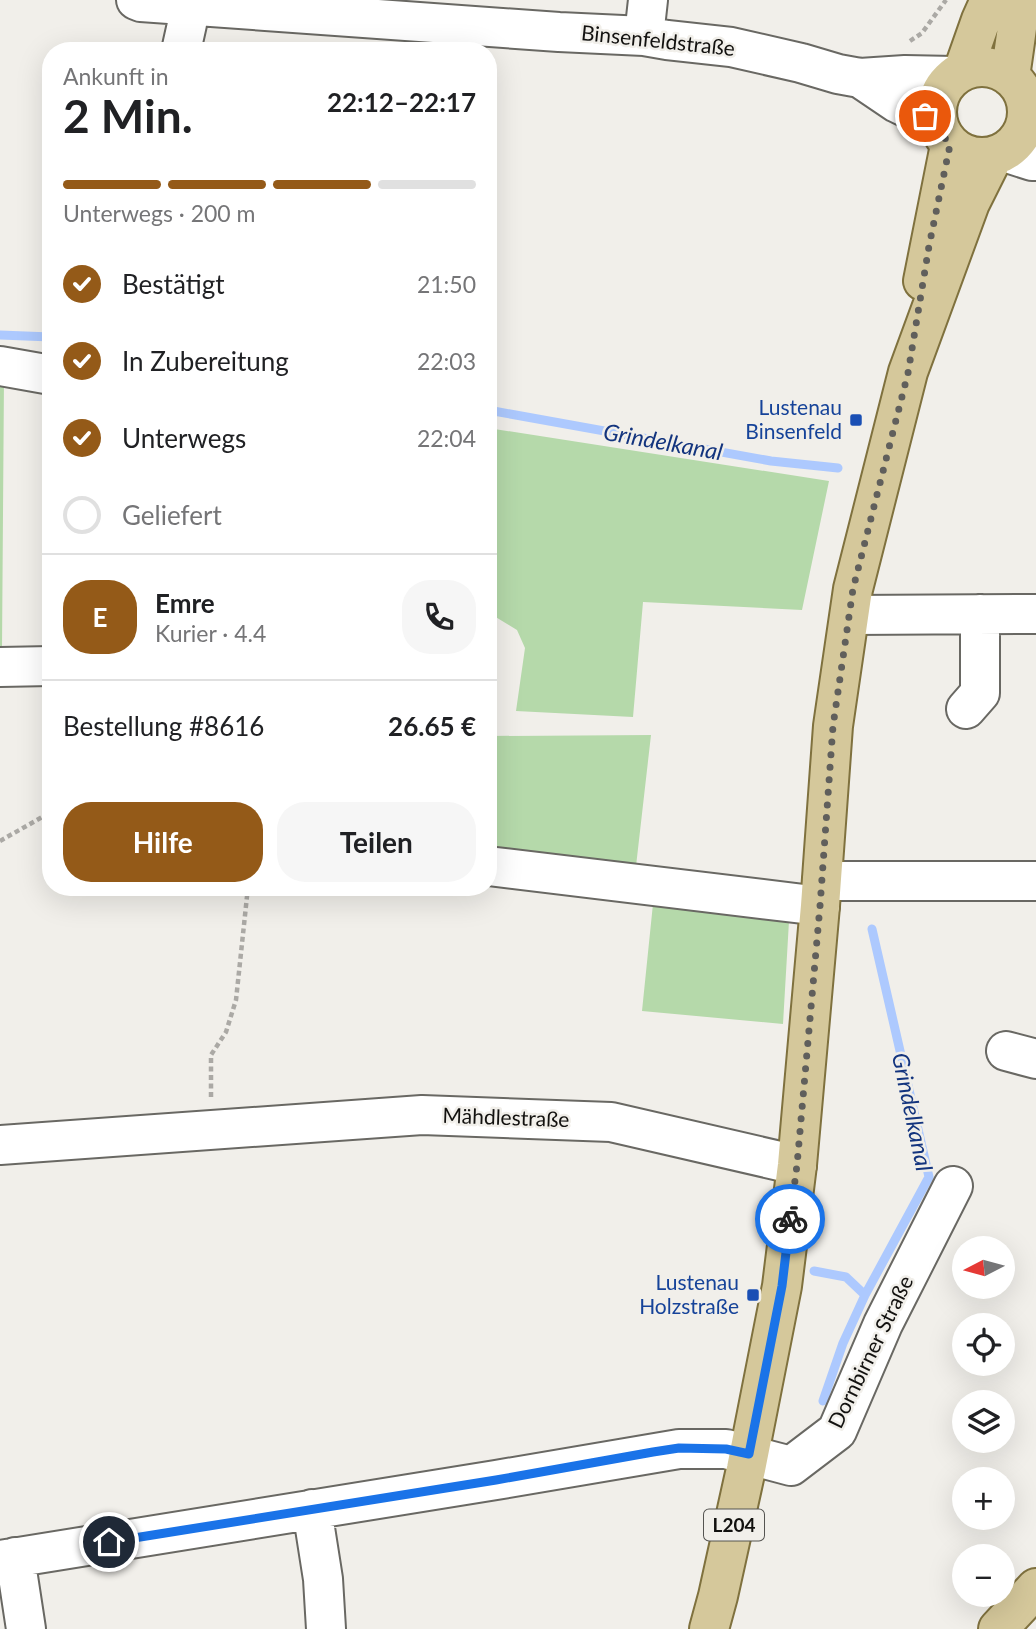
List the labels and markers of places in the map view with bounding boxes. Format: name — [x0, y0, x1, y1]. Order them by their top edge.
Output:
pin — [895, 86, 955, 146]
place label: Lustenau Binsenfeld — [745, 394, 842, 443]
marker: Lustenau Binsenfeld — [848, 412, 864, 428]
place label: Lustenau Holzstraße — [639, 1269, 739, 1318]
marker: Lustenau Holzstraße — [745, 1287, 761, 1303]
pin — [79, 1512, 139, 1572]

